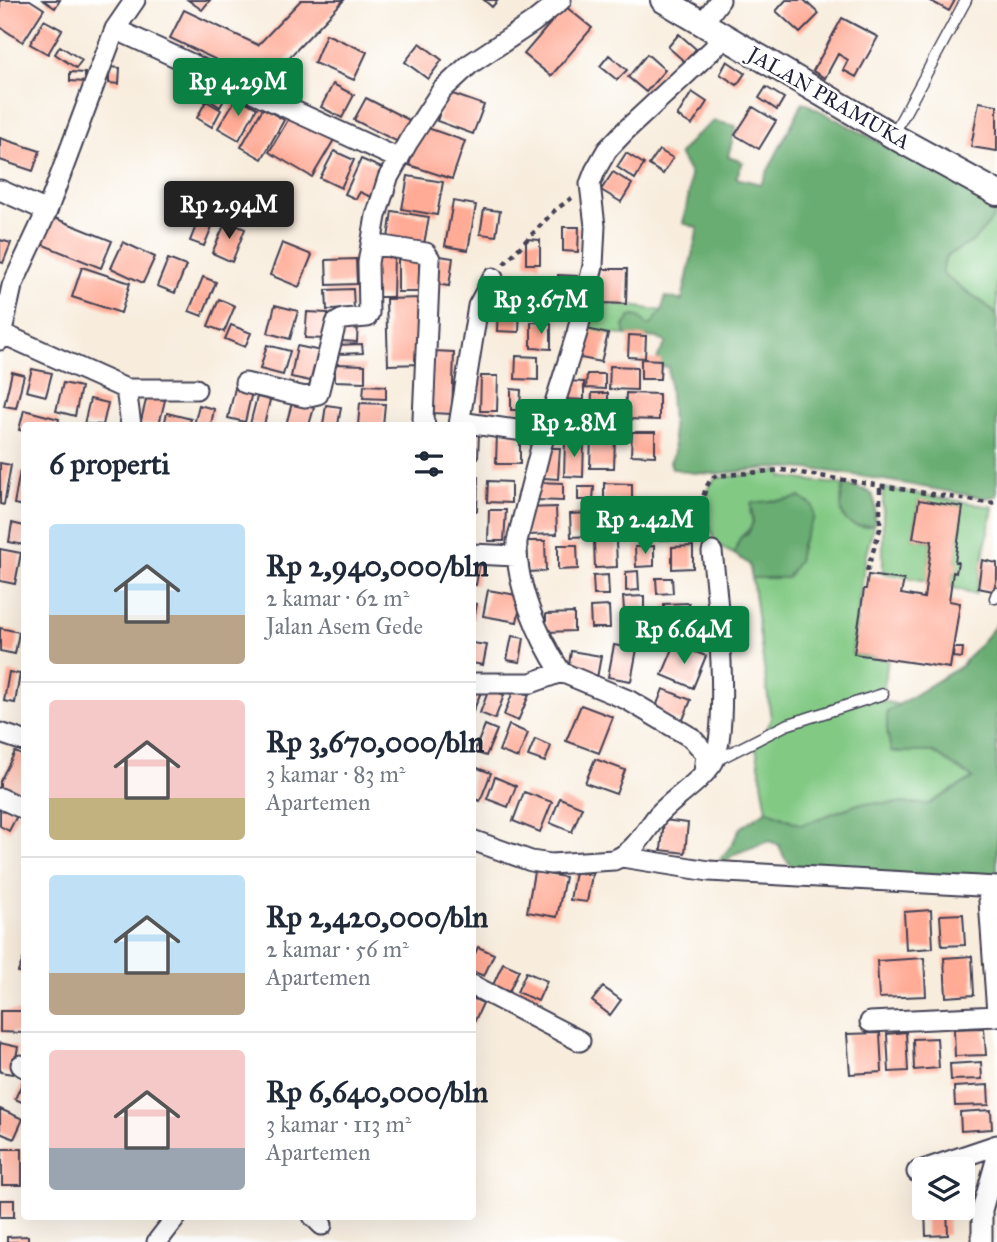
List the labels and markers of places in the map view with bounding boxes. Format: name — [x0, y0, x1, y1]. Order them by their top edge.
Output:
pin: Rp 4.29M — [166, 58, 310, 118]
pin: Rp 2.94M — [157, 182, 301, 241]
pin: Rp 3.67M — [469, 276, 613, 336]
pin: Rp 2.8M — [509, 400, 639, 459]
pin: Rp 2.42M — [573, 496, 717, 556]
pin: Rp 6.64M — [612, 606, 756, 666]

